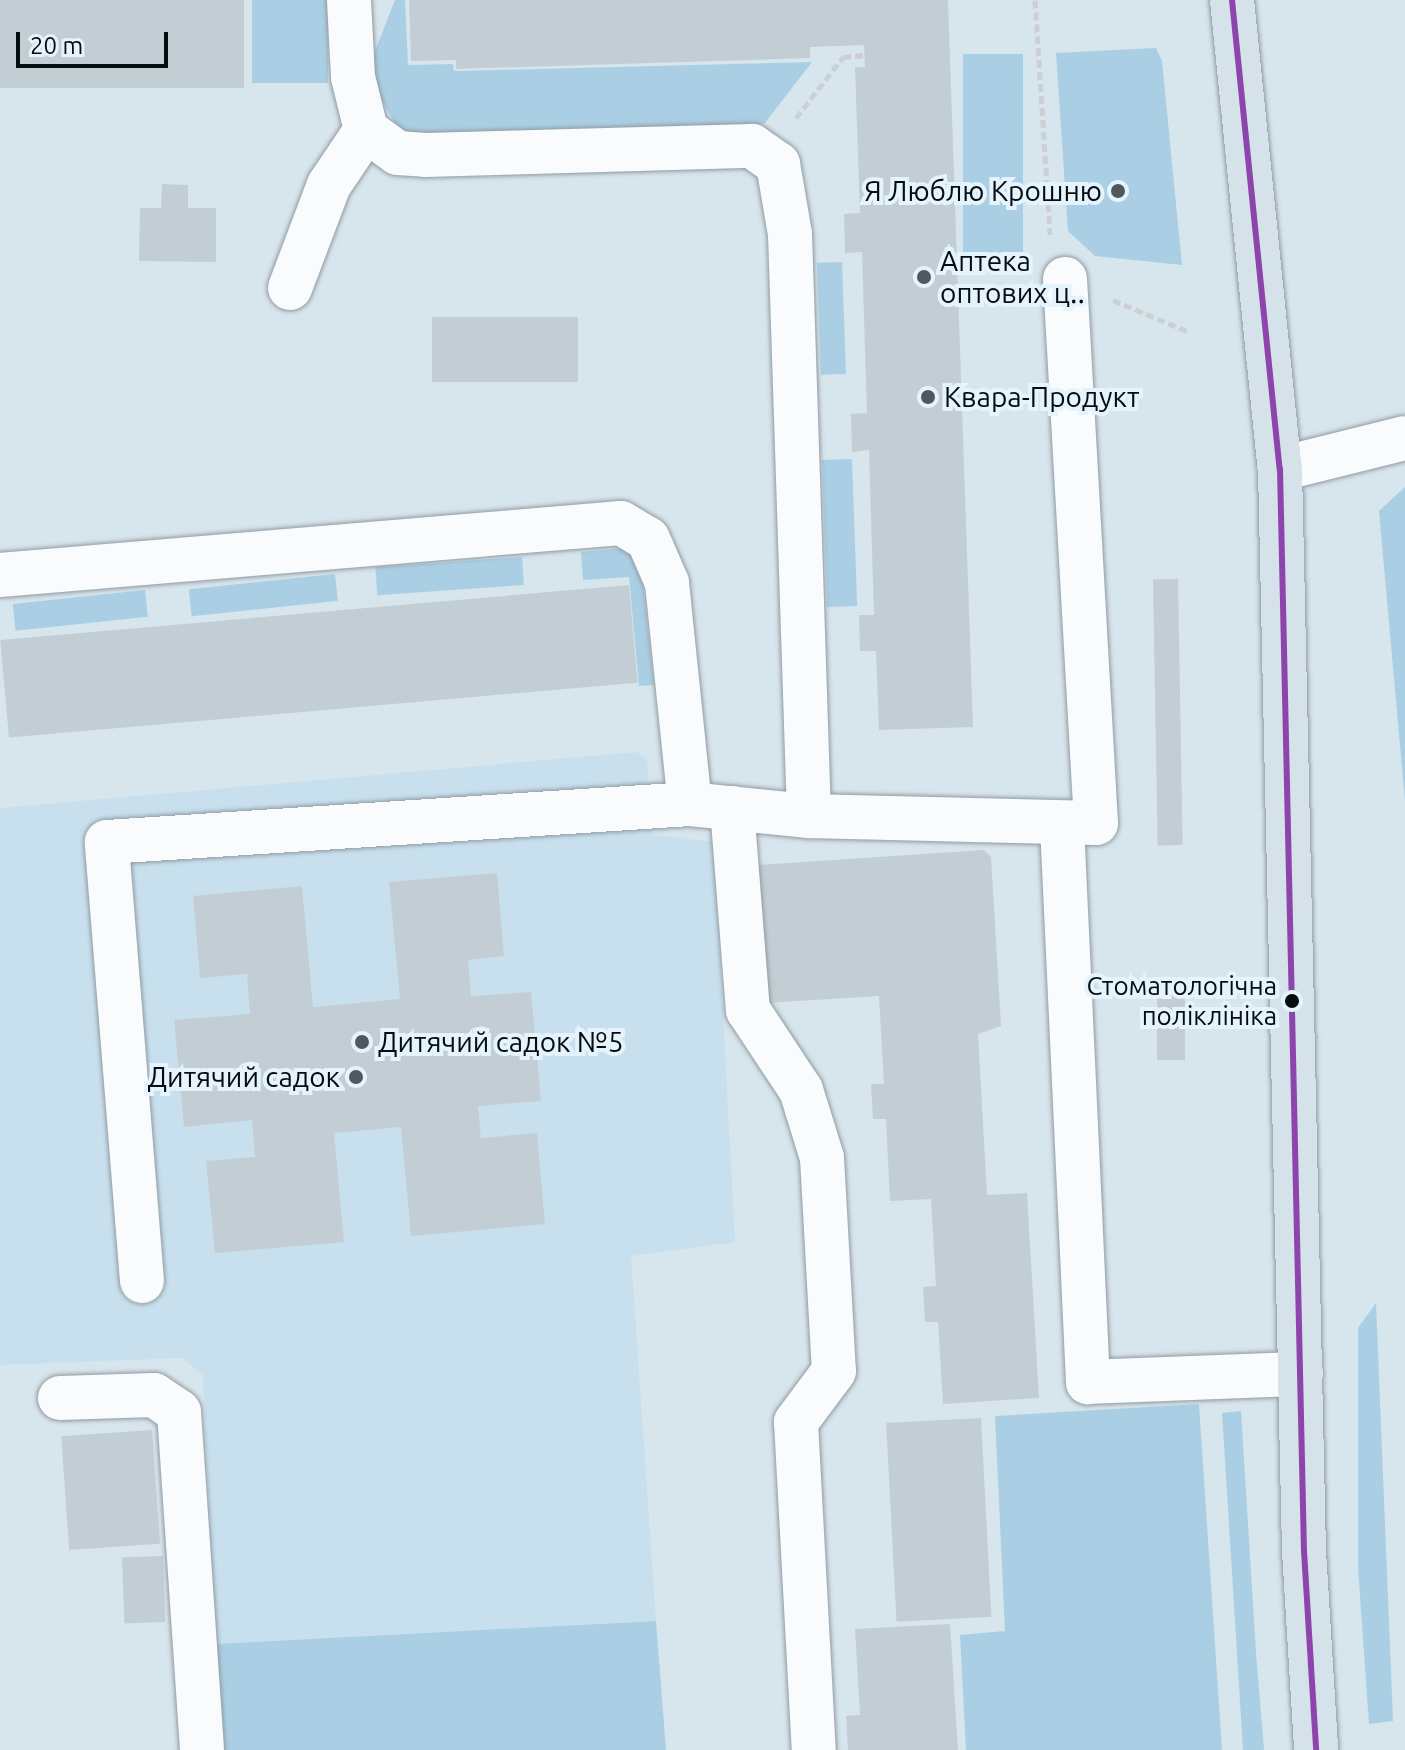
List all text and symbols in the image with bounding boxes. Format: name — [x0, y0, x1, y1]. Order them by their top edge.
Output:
scale bar — [20, 16, 172, 66]
text: 20 m — [30, 32, 83, 59]
place label: Я Люблю Крошню — [864, 174, 1102, 208]
marker: Я Люблю Крошню — [1109, 182, 1127, 200]
place label: Аптека оптових ц‥ — [940, 244, 1085, 310]
marker: Аптека оптових ц‥ — [915, 268, 933, 286]
place label: Квара-Продукт — [944, 380, 1139, 414]
marker: Квара-Продукт — [919, 388, 937, 406]
place label: Стоматологічна поліклініка — [1086, 970, 1277, 1032]
marker: Стоматологічна поліклініка — [1284, 993, 1300, 1009]
place label: Дитячий садок №5 — [378, 1025, 623, 1059]
marker: Дитячий садок №5 — [353, 1033, 371, 1051]
place label: Дитячий садок — [148, 1060, 340, 1094]
marker: Дитячий садок — [347, 1068, 365, 1086]

